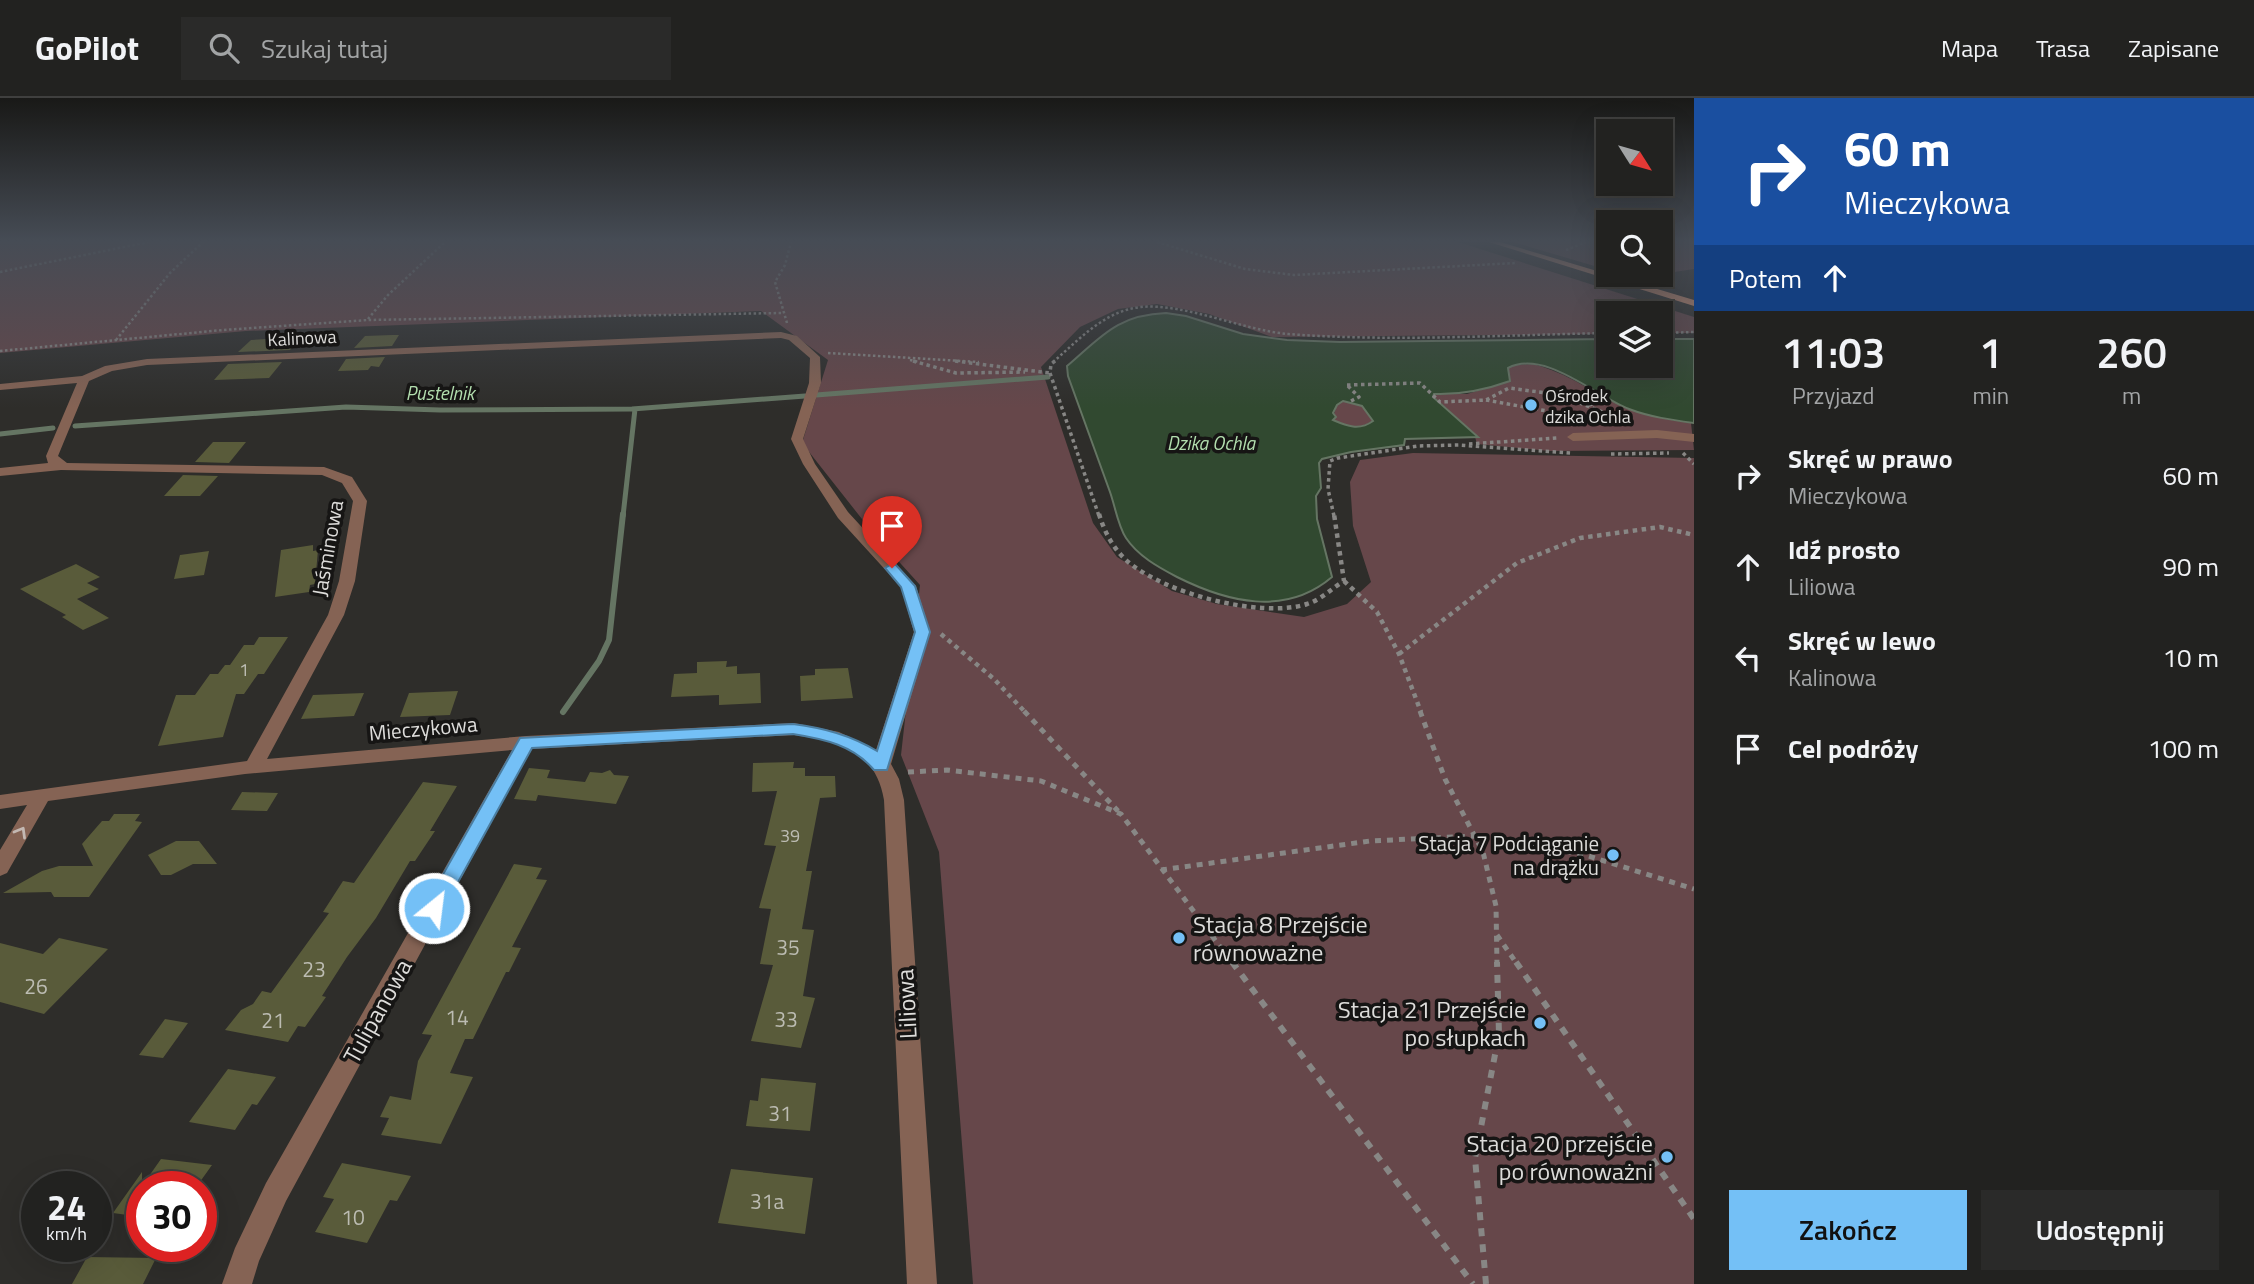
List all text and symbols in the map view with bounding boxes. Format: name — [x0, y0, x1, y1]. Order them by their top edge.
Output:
search box — [181, 17, 671, 80]
text: GoPilot — [35, 23, 139, 73]
icon: search — [205, 29, 243, 67]
text: Szukaj tutaj — [261, 29, 388, 68]
text: Mapa — [1941, 30, 1998, 66]
text: Trasa — [2036, 30, 2090, 66]
text: Zapisane — [2128, 30, 2219, 66]
text: 60 m — [1844, 110, 1951, 185]
north arrow — [1596, 119, 1673, 196]
map controls — [1596, 119, 1673, 378]
icon: right — [1729, 126, 1820, 217]
text: Mieczykowa — [1844, 178, 2010, 226]
button: search — [1596, 210, 1673, 287]
text: Potem — [1729, 259, 1802, 298]
icon: ahead — [1816, 259, 1854, 297]
button: layers — [1596, 301, 1673, 378]
text: 11:03 — [1781, 320, 1885, 384]
text: 1 — [1979, 320, 2003, 384]
text: 260 — [2096, 320, 2167, 384]
street label: Kalinowa — [267, 323, 337, 353]
water label: Pustelnik — [406, 378, 477, 407]
text: Przyjazd — [1792, 378, 1874, 413]
text: min — [1972, 378, 2009, 413]
text: m — [2122, 378, 2141, 413]
place label: Ośrodek dzika Ochla — [1545, 382, 1631, 430]
marker: Ośrodek dzika Ochla — [1523, 397, 1539, 413]
water label: Dzika Ochla — [1167, 428, 1256, 457]
text: Skręć w prawo — [1788, 439, 1953, 478]
text: 60 m — [2162, 456, 2219, 495]
icon: right — [1729, 457, 1767, 495]
text: Mieczykowa — [1788, 478, 1907, 513]
pin — [862, 496, 922, 568]
street label: Jaśminowa — [303, 497, 351, 599]
icon: arrive — [873, 507, 911, 545]
text: Idź prosto — [1788, 530, 1900, 569]
text: 90 m — [2162, 547, 2219, 586]
icon: ahead — [1729, 548, 1767, 586]
text: Liliowa — [1788, 569, 1855, 604]
text: Skręć w lewo — [1788, 621, 1936, 660]
text: 10 m — [2162, 638, 2219, 677]
icon: left — [1729, 639, 1767, 677]
house number: 1 — [239, 656, 249, 683]
text: Kalinowa — [1788, 660, 1876, 695]
street label: Mieczykowa — [367, 707, 479, 749]
text: Cel podróży — [1788, 729, 1918, 768]
text: 100 m — [2148, 729, 2219, 768]
icon: arrive — [1729, 730, 1767, 768]
house number: 39 — [780, 822, 800, 849]
one-way arrow — [13, 826, 26, 839]
place label: Stacja 7 Podciąganie na drążku — [1418, 827, 1599, 883]
marker: Stacja 7 Podciąganie na drążku — [1605, 847, 1621, 863]
position arrow — [397, 871, 471, 945]
place label: Stacja 8 Przejście równoważne — [1193, 906, 1368, 970]
marker: Stacja 8 Przejście równoważne — [1171, 930, 1187, 946]
house number: 35 — [776, 931, 800, 963]
street label: Tulipanowa — [334, 952, 420, 1070]
house number: 23 — [302, 953, 326, 985]
street label: Liliowa — [886, 968, 926, 1040]
house number: 26 — [24, 970, 48, 1002]
place label: Stacja 21 Przejście po słupkach — [1338, 991, 1526, 1055]
house number: 14 — [445, 1001, 469, 1033]
house number: 33 — [774, 1003, 798, 1035]
house number: 21 — [261, 1004, 285, 1036]
marker: Stacja 21 Przejście po słupkach — [1532, 1015, 1548, 1031]
house number: 31 — [768, 1097, 792, 1129]
place label: Stacja 20 przejście po równoważni — [1466, 1125, 1653, 1189]
marker: Stacja 20 przejście po równoważni — [1659, 1149, 1675, 1165]
speed limit sign: 30 — [126, 1171, 217, 1262]
text: 24 — [47, 1180, 86, 1234]
house number: 31a — [750, 1185, 784, 1217]
button: Zakończ — [1729, 1190, 1967, 1270]
button: Udostępnij — [1981, 1190, 2219, 1270]
house number: 10 — [341, 1201, 365, 1233]
text: km/h — [46, 1220, 87, 1247]

